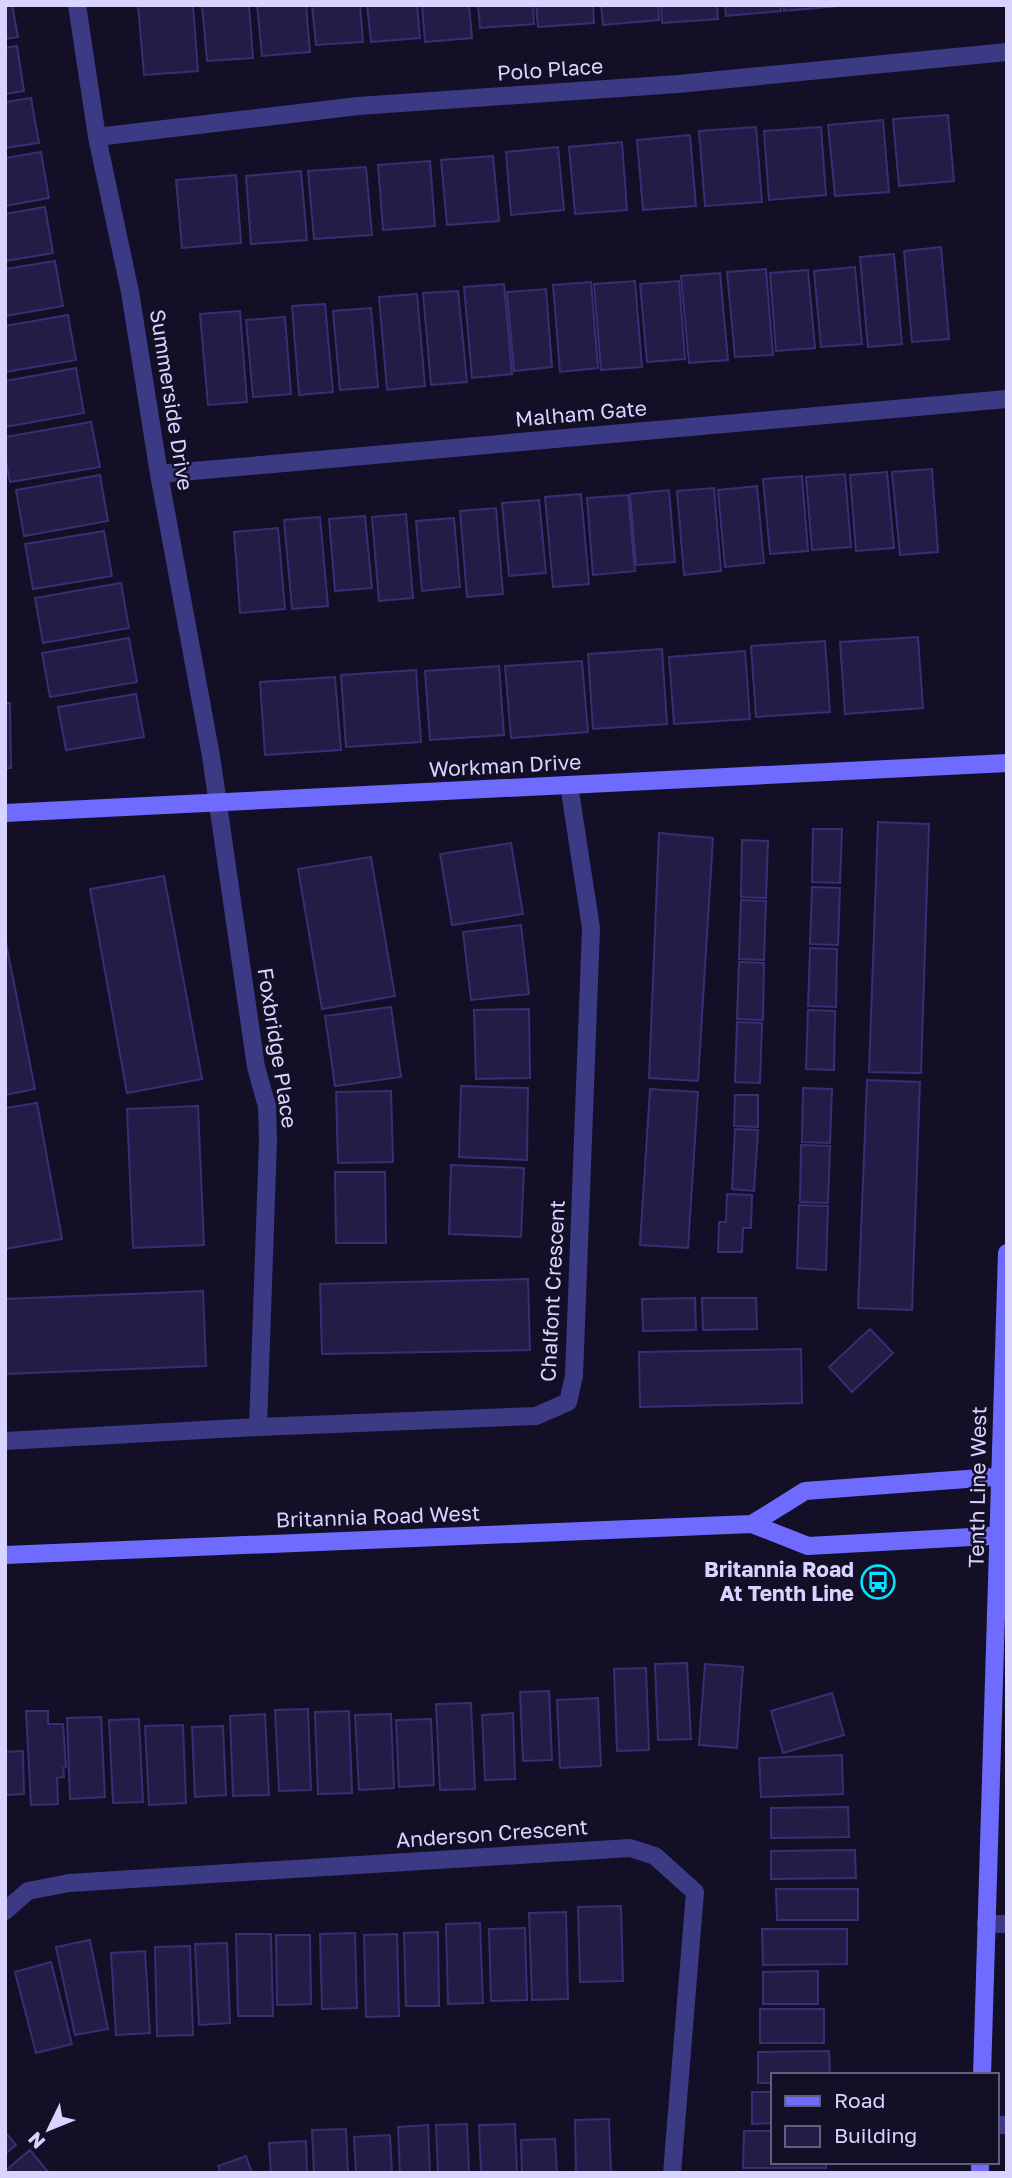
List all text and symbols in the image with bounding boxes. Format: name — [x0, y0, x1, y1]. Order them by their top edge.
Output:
street label: Polo Place — [496, 52, 604, 86]
street label: Summerside Drive — [145, 308, 199, 492]
street label: Malham Gate — [514, 394, 648, 432]
street label: Workman Drive — [428, 748, 582, 782]
street label: Foxbridge Place — [252, 966, 303, 1130]
street label: Chalfont Crescent — [534, 1199, 570, 1383]
street label: Tenth Line West — [963, 1406, 991, 1568]
street label: Britannia Road West — [275, 1499, 481, 1533]
place label: Britannia Road At Tenth Line — [704, 1556, 854, 1606]
bus stop icon: Britannia Road At Tenth Line — [859, 1563, 897, 1601]
street label: Anderson Crescent — [395, 1813, 589, 1853]
legend — [771, 2073, 998, 2164]
text: Road — [834, 2087, 885, 2113]
north arrow — [14, 2094, 84, 2164]
text: Building — [834, 2122, 917, 2148]
text: N — [23, 2128, 50, 2154]

